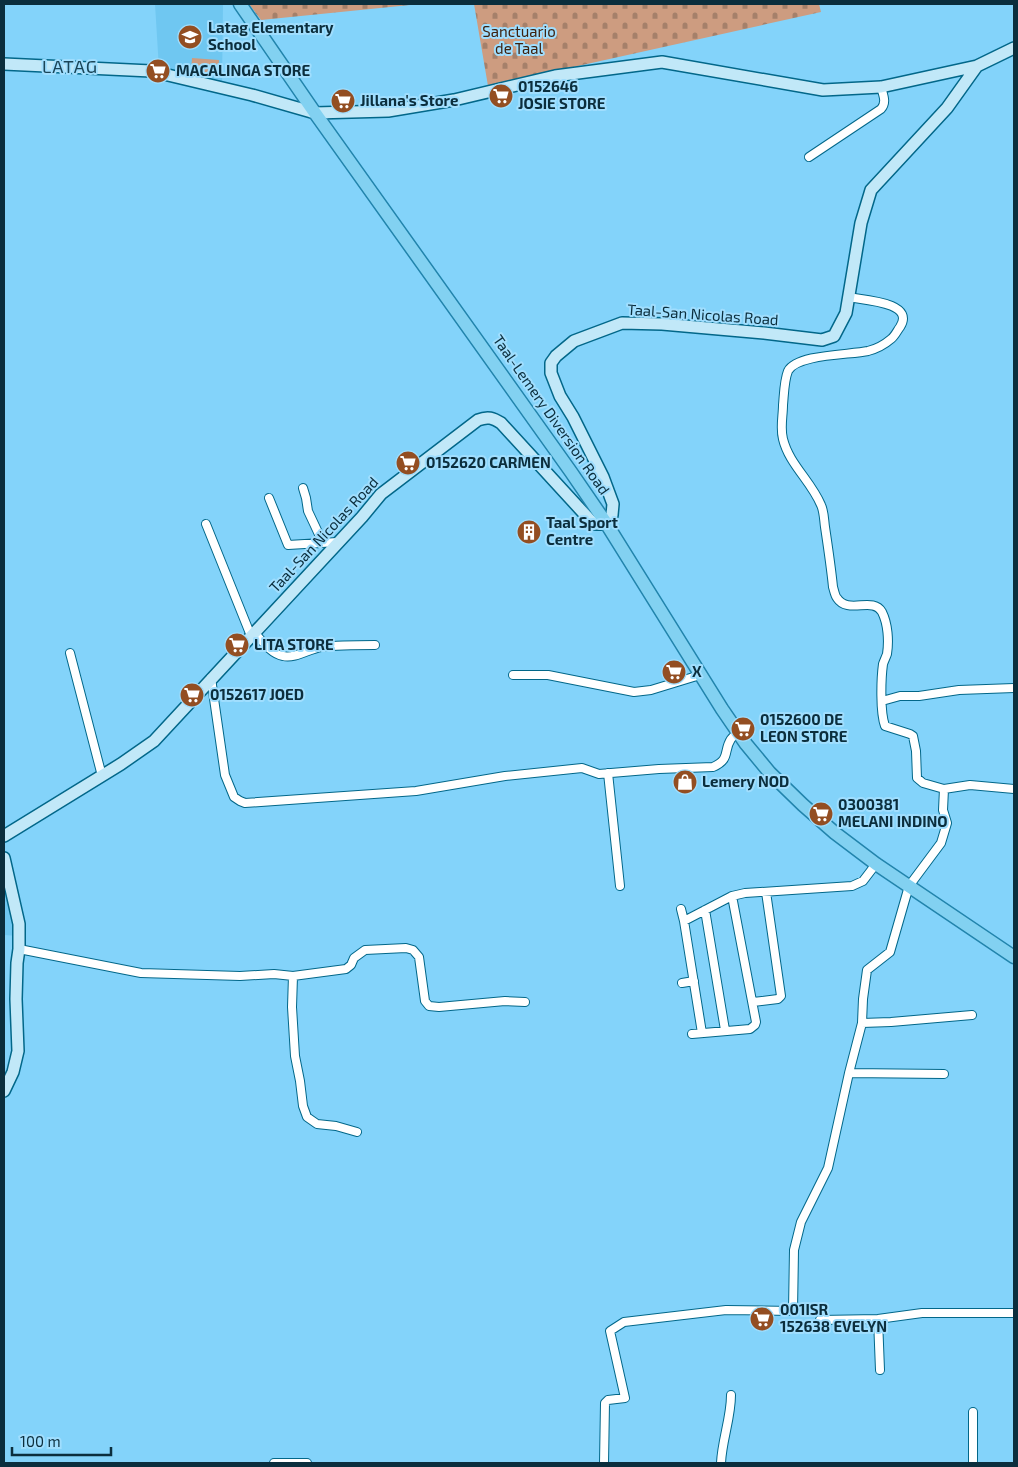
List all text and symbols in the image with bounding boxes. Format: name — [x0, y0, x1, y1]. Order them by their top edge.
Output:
place label: Latag Elementary School — [208, 18, 334, 53]
park label: Sanctuario de Taal — [482, 22, 556, 57]
school or university icon: Latag Elementary School — [177, 24, 203, 50]
district label: LATAG — [42, 55, 98, 77]
supermarket icon: MACALINGA STORE — [145, 58, 171, 84]
place label: MACALINGA STORE — [176, 61, 310, 79]
place label: 0152646 JOSIE STORE — [518, 77, 606, 112]
supermarket icon: 0152646 JOSIE STORE — [488, 83, 514, 109]
supermarket icon: Jillana's Store — [330, 88, 356, 114]
place label: Jillana's Store — [360, 91, 458, 109]
street label: Taal-San Nicolas Road — [627, 300, 779, 328]
street label: Taal-Lemery Diversion Road — [490, 331, 614, 498]
supermarket icon: 0152620 CARMEN — [395, 450, 421, 476]
place label: 0152620 CARMEN — [426, 453, 551, 471]
street label: Taal-San Nicolas Road — [265, 473, 381, 596]
place label: Taal Sport Centre — [546, 513, 618, 548]
building icon: Taal Sport Centre — [516, 519, 542, 545]
supermarket icon: LITA STORE — [224, 632, 250, 658]
place label: LITA STORE — [254, 635, 334, 653]
supermarket icon: X — [661, 659, 687, 685]
place label: X — [692, 662, 702, 680]
supermarket icon: 0152617 JOED — [179, 682, 205, 708]
place label: 0152617 JOED — [210, 685, 304, 703]
place label: 0152600 DE LEON STORE — [760, 710, 848, 745]
supermarket icon: 0152600 DE LEON STORE — [730, 716, 756, 742]
shop icon: Lemery NOD — [672, 769, 698, 795]
place label: Lemery NOD — [702, 772, 789, 791]
place label: 0300381 MELANI INDINO — [838, 795, 948, 830]
supermarket icon: 0300381 MELANI INDINO — [808, 801, 834, 827]
place label: 001ISR 152638 EVELYN — [780, 1300, 887, 1335]
supermarket icon: 001ISR 152638 EVELYN — [749, 1306, 775, 1332]
scale bar — [12, 1424, 111, 1456]
text: 100 m — [20, 1432, 61, 1450]

